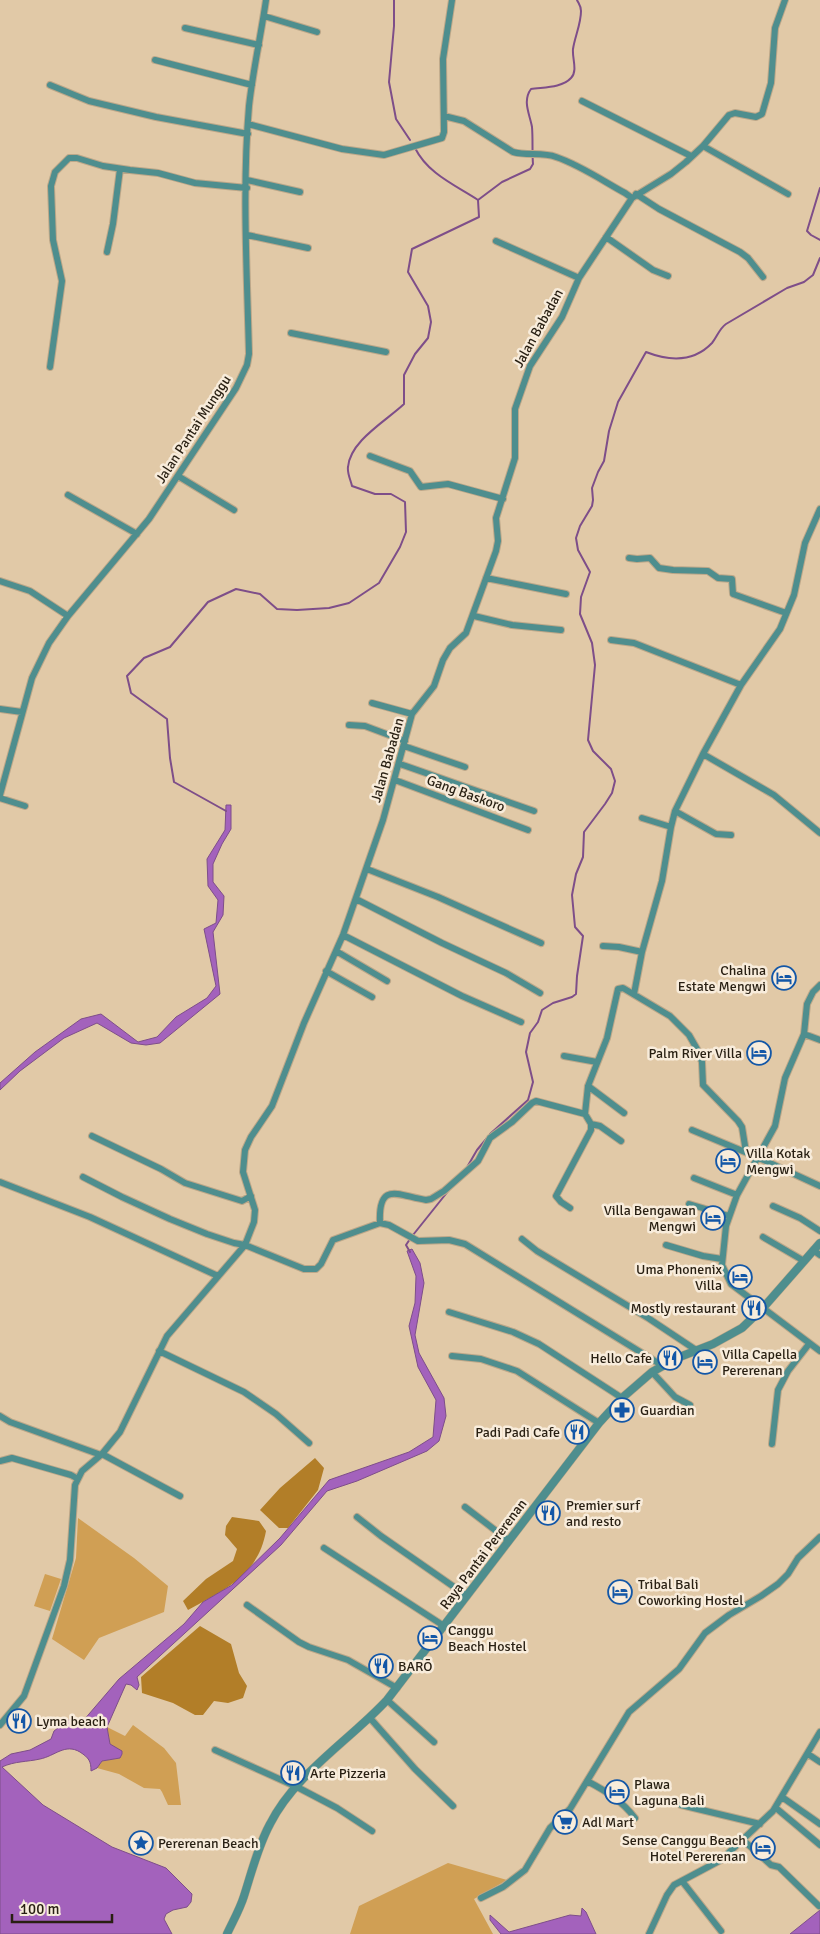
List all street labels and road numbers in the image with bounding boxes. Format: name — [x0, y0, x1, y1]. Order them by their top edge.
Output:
street label: Jalan Babadan — [510, 286, 567, 370]
street label: Jalan Pantai Munggu — [152, 372, 235, 486]
street label: Jalan Babadan — [367, 716, 408, 804]
street label: Gang Baskoro — [424, 771, 507, 815]
street label: Raya Pantai Pererenan — [436, 1496, 530, 1613]

